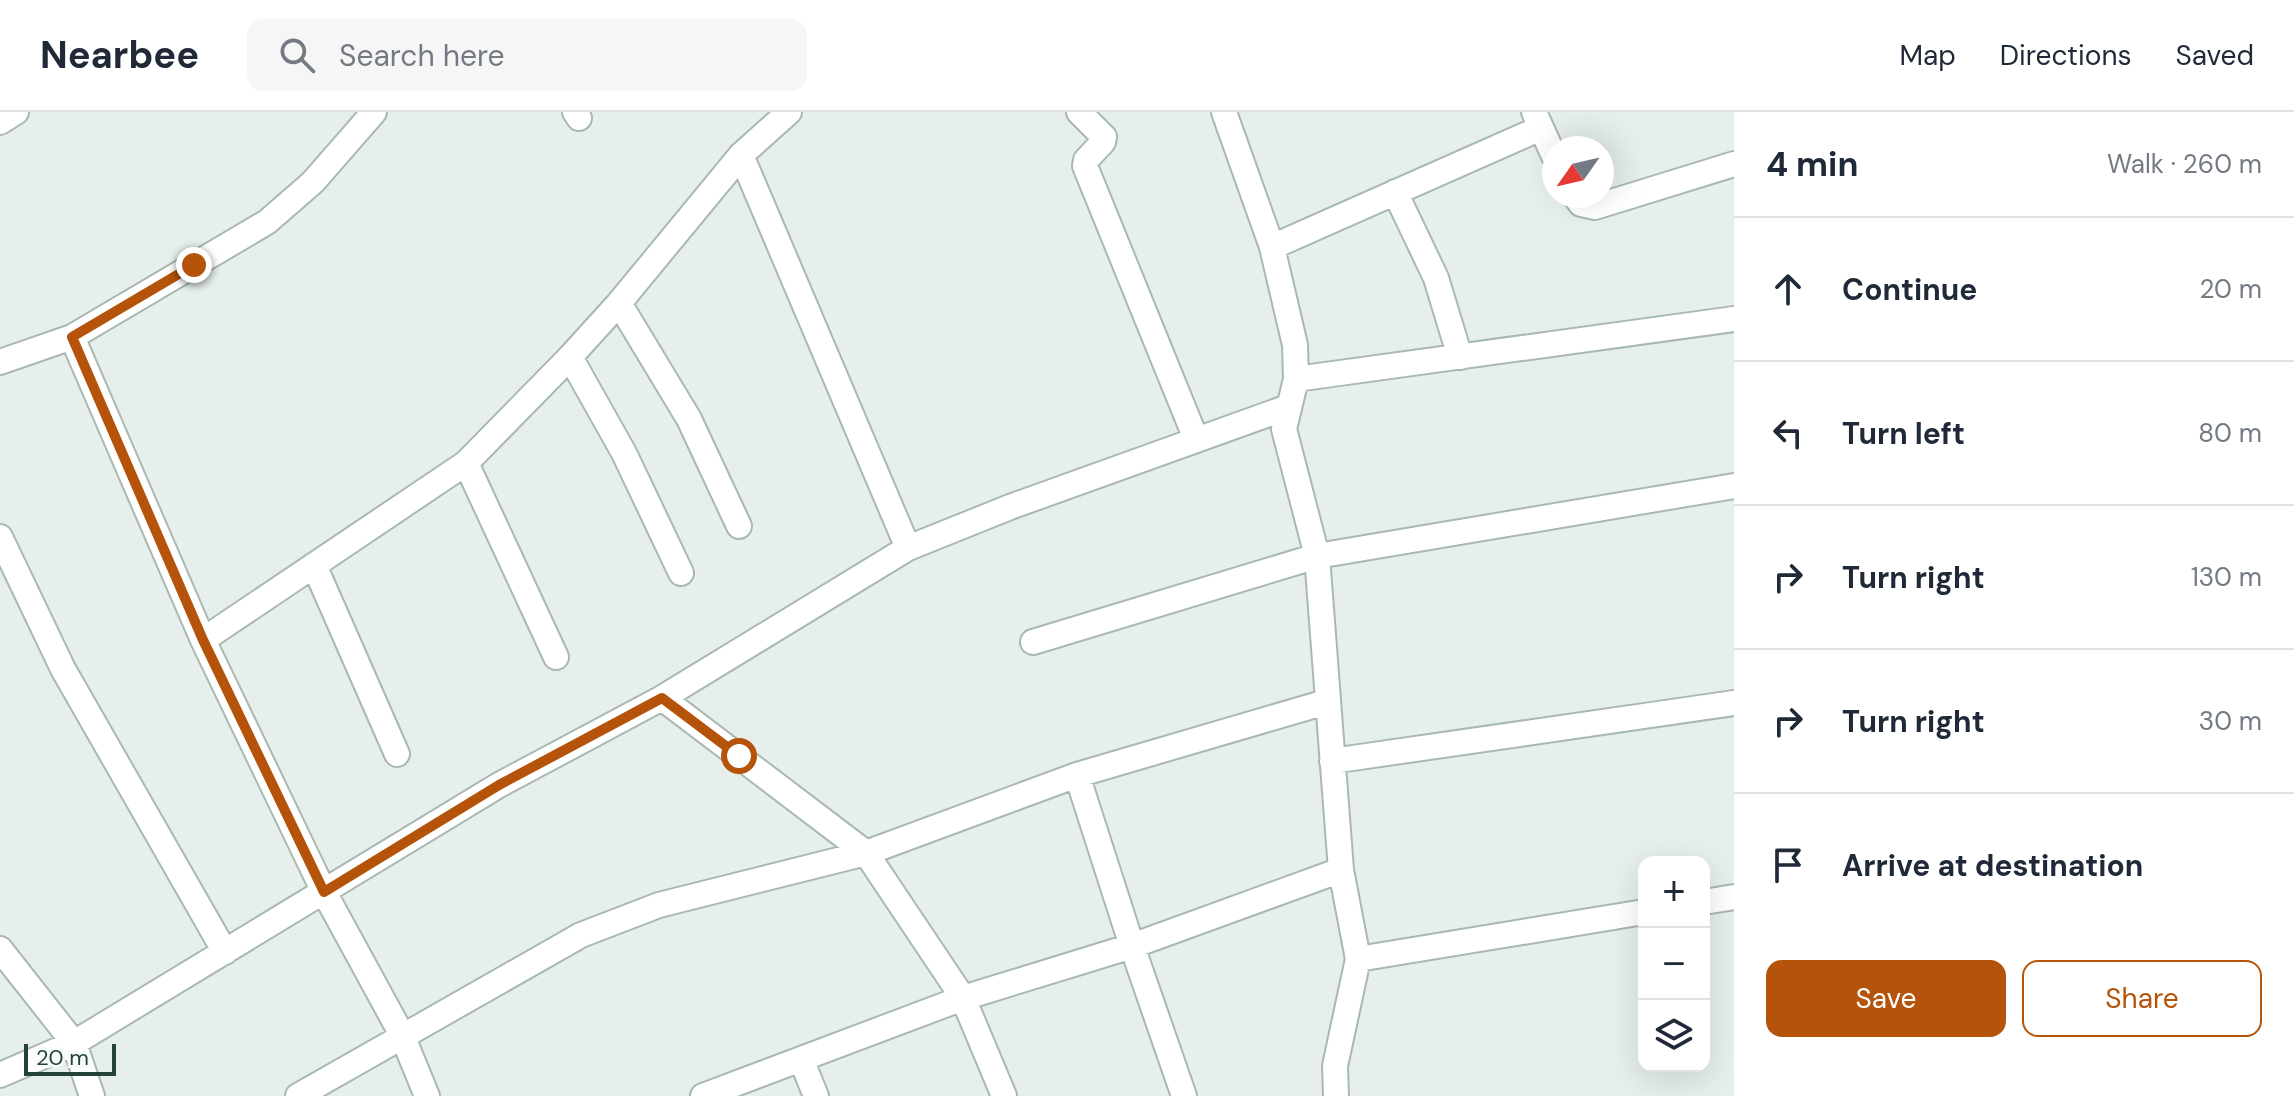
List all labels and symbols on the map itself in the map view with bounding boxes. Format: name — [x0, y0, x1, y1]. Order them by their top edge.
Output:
north arrow — [1542, 136, 1614, 208]
route end — [176, 247, 212, 283]
route start — [721, 738, 757, 774]
scale bar — [24, 1040, 116, 1076]

